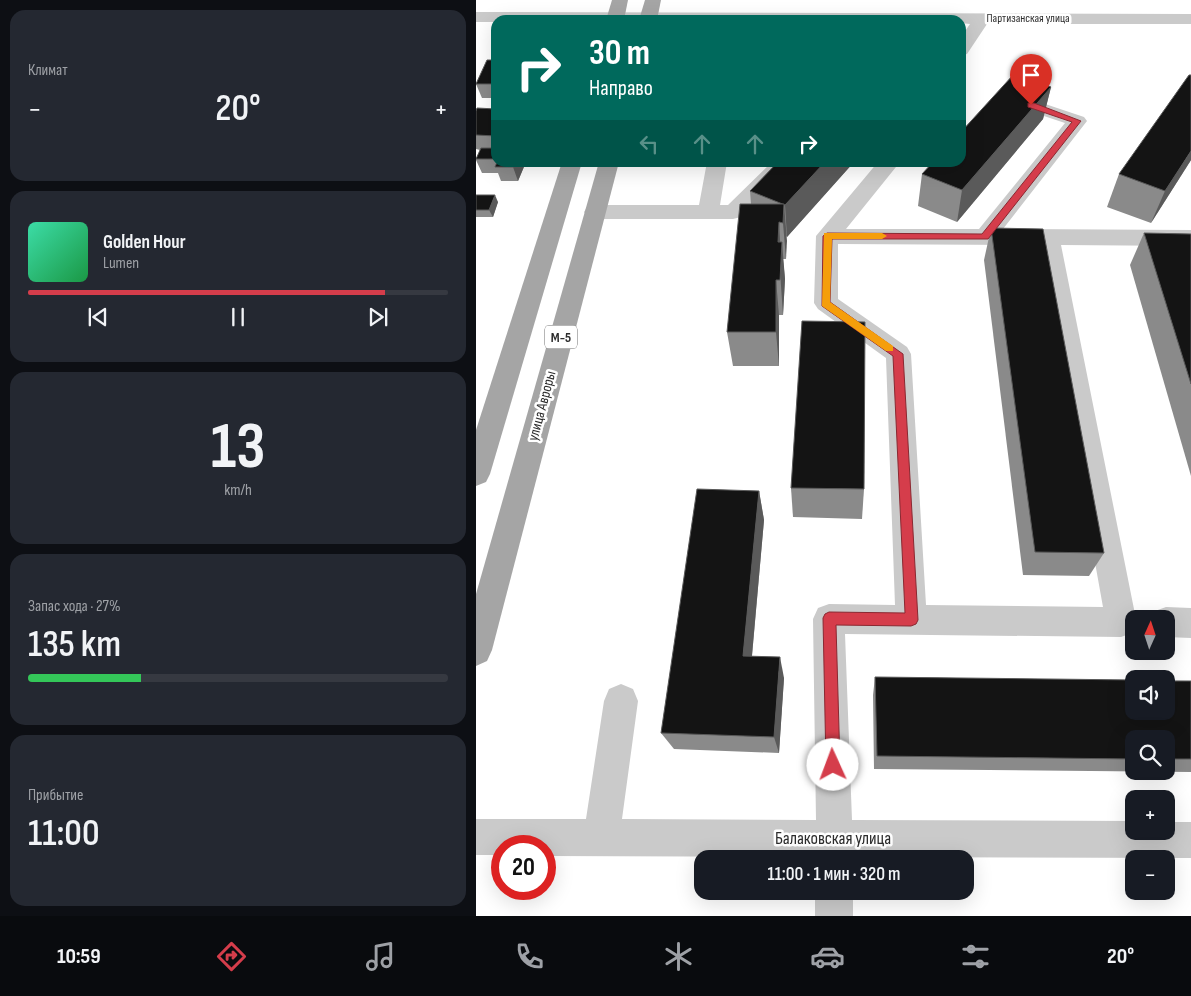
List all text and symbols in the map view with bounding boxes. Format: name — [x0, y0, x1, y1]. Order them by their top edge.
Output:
street label: Партизанская улица — [986, 11, 1070, 26]
text: 30 m — [589, 32, 650, 75]
icon: right — [506, 35, 571, 100]
pin — [1010, 54, 1052, 105]
text: Климат — [28, 61, 68, 80]
icon: arrive — [1017, 61, 1045, 89]
text: Направо — [589, 75, 653, 102]
text: 20° — [215, 86, 261, 131]
text: − — [28, 93, 42, 126]
text: + — [434, 93, 448, 126]
icon: left — [635, 130, 663, 158]
icon: ahead — [688, 130, 716, 158]
icon: ahead — [741, 130, 769, 158]
icon: right — [794, 130, 822, 158]
text: Golden Hour — [103, 231, 186, 254]
text: Lumen — [103, 254, 139, 273]
icon: previous — [84, 303, 112, 331]
icon: pause — [224, 303, 252, 331]
icon: next — [364, 303, 392, 331]
road number: М-5 — [545, 326, 577, 348]
street label: улица Авроры — [524, 369, 560, 443]
text: 13 — [211, 409, 265, 487]
text: km/h — [224, 481, 252, 500]
text: Запас хода · 27% — [28, 597, 121, 616]
north arrow — [1125, 610, 1175, 660]
map controls — [1125, 610, 1175, 900]
text: 135 km — [28, 622, 121, 667]
button: sound — [1125, 670, 1175, 720]
button: search — [1125, 730, 1175, 780]
position arrow — [806, 738, 858, 790]
text: Прибытие — [28, 786, 83, 805]
button: + — [1125, 790, 1175, 840]
text: 11:00 — [28, 811, 100, 856]
street label: Балаковская улица — [775, 828, 891, 849]
speed limit sign: 20 — [491, 835, 556, 900]
button: − — [1125, 850, 1175, 900]
text: 11:00 · 1 мин · 320 m — [768, 863, 900, 886]
icon: directions — [214, 939, 249, 974]
icon: music — [363, 939, 398, 974]
icon: phone — [512, 939, 547, 974]
icon: climate — [661, 939, 696, 974]
icon: car — [810, 939, 845, 974]
icon: filters — [958, 939, 993, 974]
text: 10:59 — [57, 943, 101, 970]
text: 20° — [1107, 943, 1134, 970]

